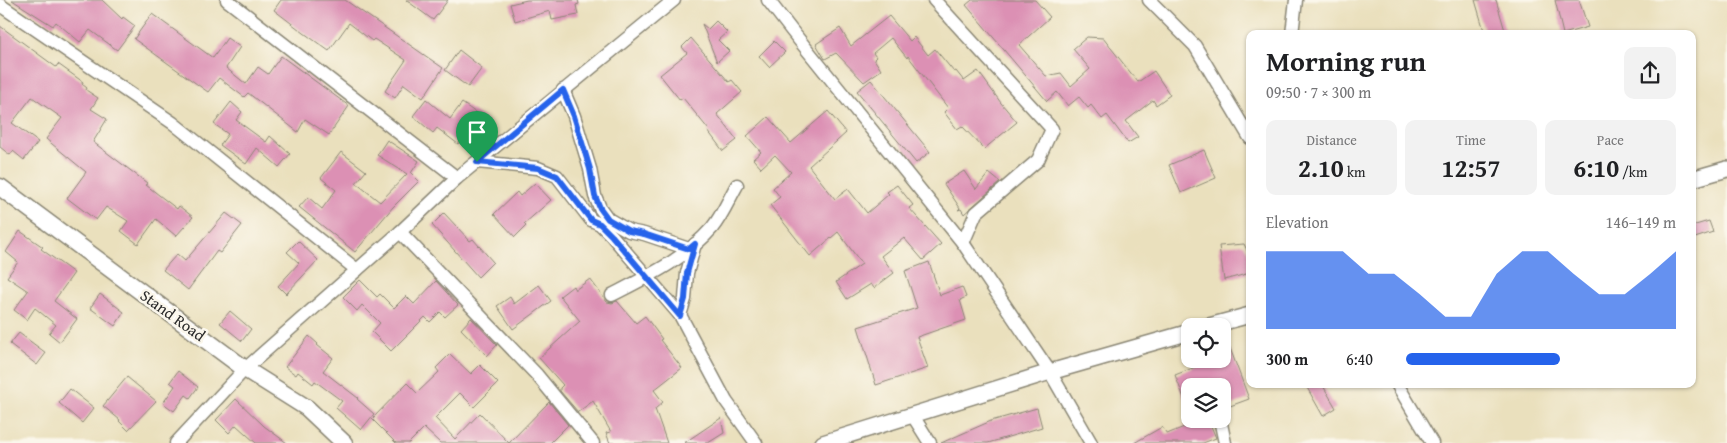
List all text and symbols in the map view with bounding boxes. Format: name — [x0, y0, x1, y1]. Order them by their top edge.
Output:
text: Morning run — [1266, 40, 1426, 81]
button: share — [1624, 47, 1676, 99]
text: 09:50 · 7 × 300 m — [1266, 80, 1371, 104]
pin — [456, 111, 498, 162]
icon: arrive — [463, 118, 491, 146]
text: Distance — [1307, 130, 1357, 150]
text: Time — [1456, 130, 1486, 150]
text: Pace — [1597, 130, 1624, 150]
text: 2.10 — [1298, 150, 1344, 186]
text: 12:57 — [1442, 150, 1500, 186]
text: 6:10 — [1573, 150, 1619, 186]
text: km — [1344, 162, 1365, 182]
text: /km — [1619, 162, 1647, 182]
text: Elevation — [1266, 210, 1329, 234]
text: 146–149 m — [1606, 210, 1676, 234]
street label: Stand Road — [135, 283, 211, 347]
map controls — [1181, 318, 1231, 428]
button: locate — [1181, 318, 1231, 368]
text: 300 m — [1266, 347, 1308, 371]
text: 6:40 — [1346, 347, 1373, 371]
button: layers — [1181, 378, 1231, 428]

